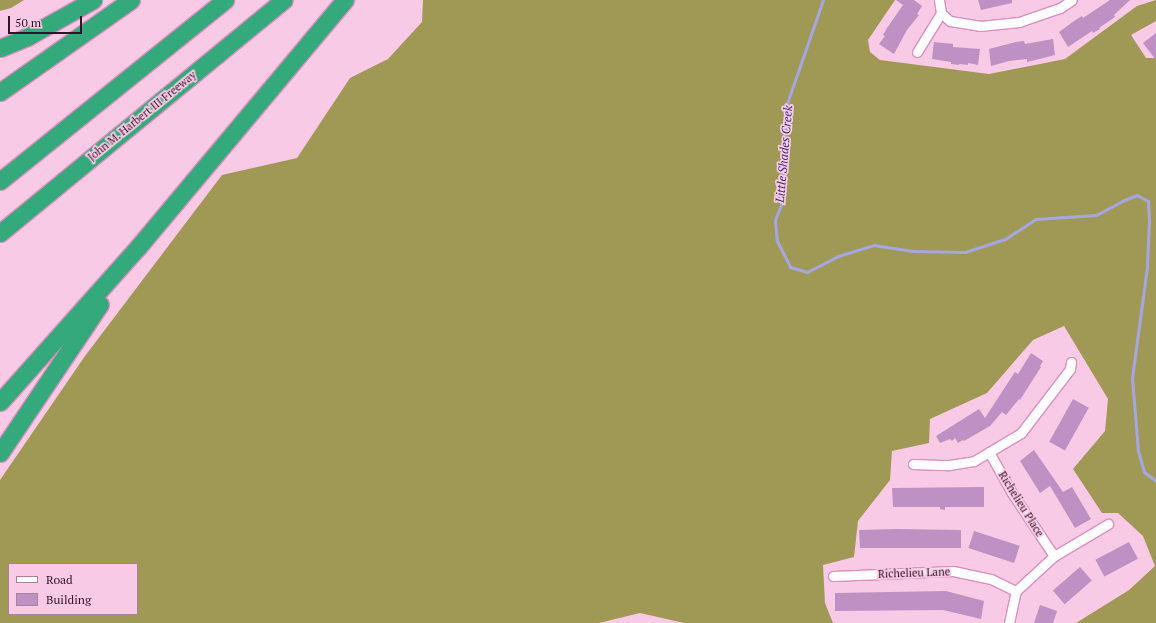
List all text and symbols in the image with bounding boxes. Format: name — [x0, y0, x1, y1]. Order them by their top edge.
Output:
scale bar — [10, 8, 84, 34]
text: 50 m — [15, 15, 41, 30]
street label: John M. Harbert III Freeway — [85, 68, 199, 164]
water label: Little Shades Creek — [773, 105, 795, 203]
street label: Richelieu Place — [996, 469, 1046, 539]
legend — [8, 563, 138, 615]
street label: Richelieu Lane — [878, 565, 950, 581]
text: Road — [46, 572, 73, 587]
text: Building — [46, 592, 91, 607]

